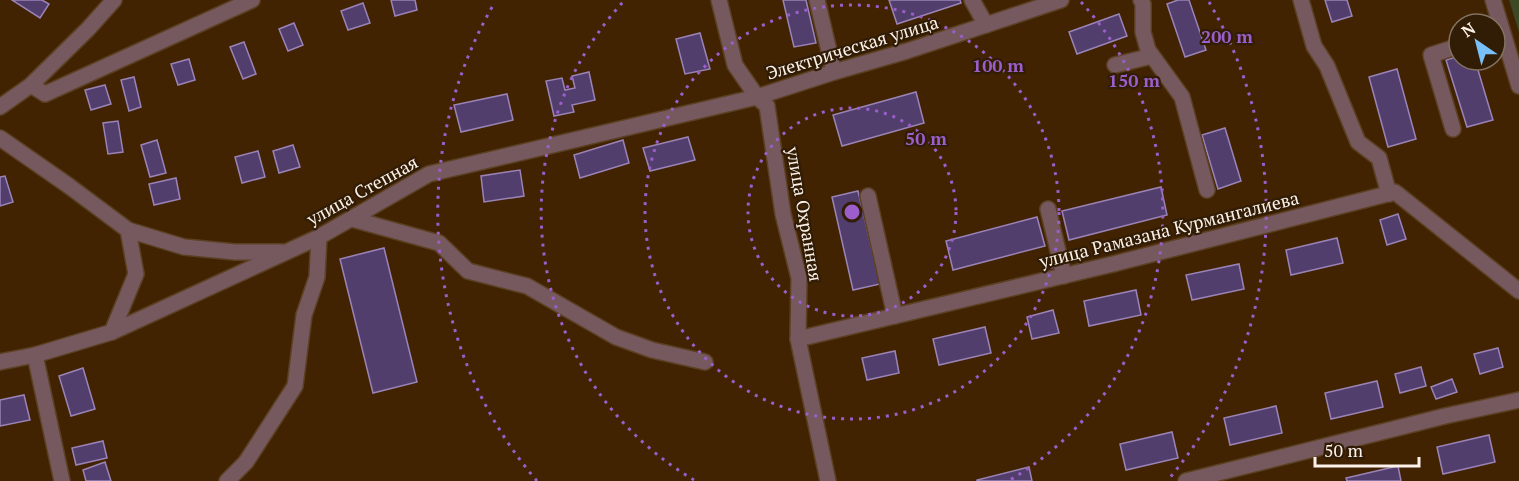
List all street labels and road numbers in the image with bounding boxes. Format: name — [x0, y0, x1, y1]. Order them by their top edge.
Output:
street label: Электрическая улица — [763, 9, 941, 85]
street label: улица Охранная — [781, 144, 829, 283]
street label: улица Степная — [301, 150, 422, 231]
street label: улица Рамазана Курмангалиева — [1036, 185, 1301, 273]

